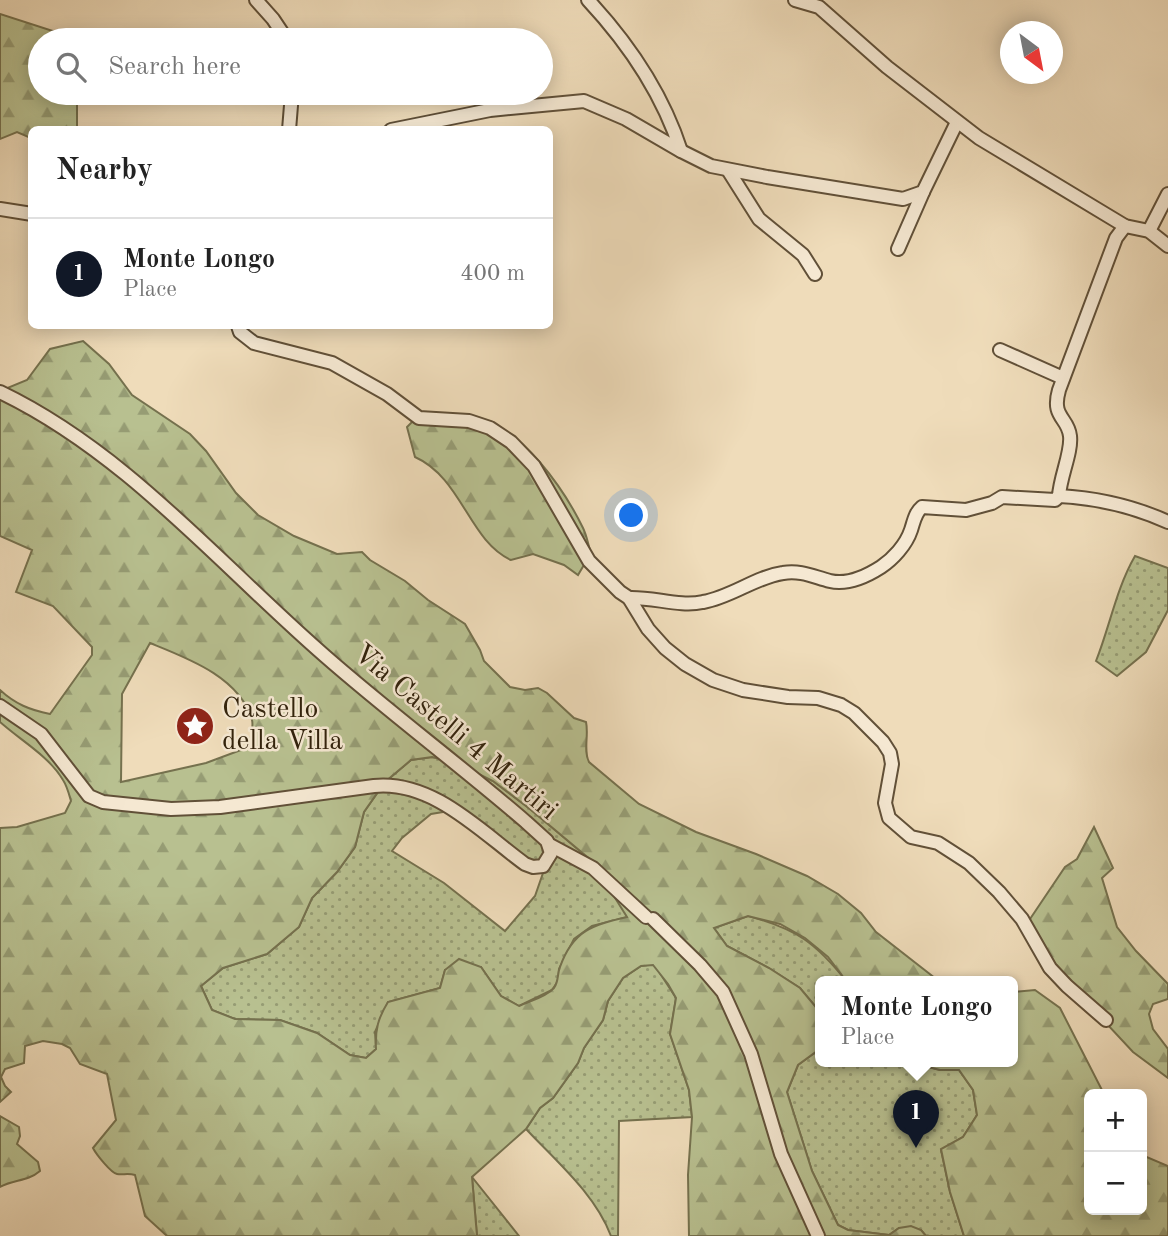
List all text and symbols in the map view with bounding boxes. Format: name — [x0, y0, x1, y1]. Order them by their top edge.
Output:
north arrow — [1000, 21, 1063, 84]
search box — [28, 28, 553, 105]
icon: search — [52, 48, 90, 86]
text: Search here — [108, 54, 241, 80]
text: Nearby — [56, 156, 153, 186]
text: Monte Longo — [123, 247, 275, 273]
text: 1 — [72, 262, 86, 285]
text: 400 m — [460, 262, 525, 285]
text: Place — [123, 278, 177, 301]
your location — [614, 498, 648, 532]
street label: Via Castelli 4 Martiri — [348, 640, 562, 826]
place label: Castello della Villa — [222, 696, 343, 756]
place icon: Castello della Villa — [174, 705, 216, 747]
popup — [815, 976, 1018, 1067]
text: Monte Longo — [840, 995, 993, 1021]
text: Place — [840, 1026, 894, 1049]
map controls — [1084, 1089, 1147, 1215]
button: + — [1084, 1089, 1147, 1152]
pin: 1 — [893, 1090, 939, 1148]
button: − — [1084, 1152, 1147, 1215]

